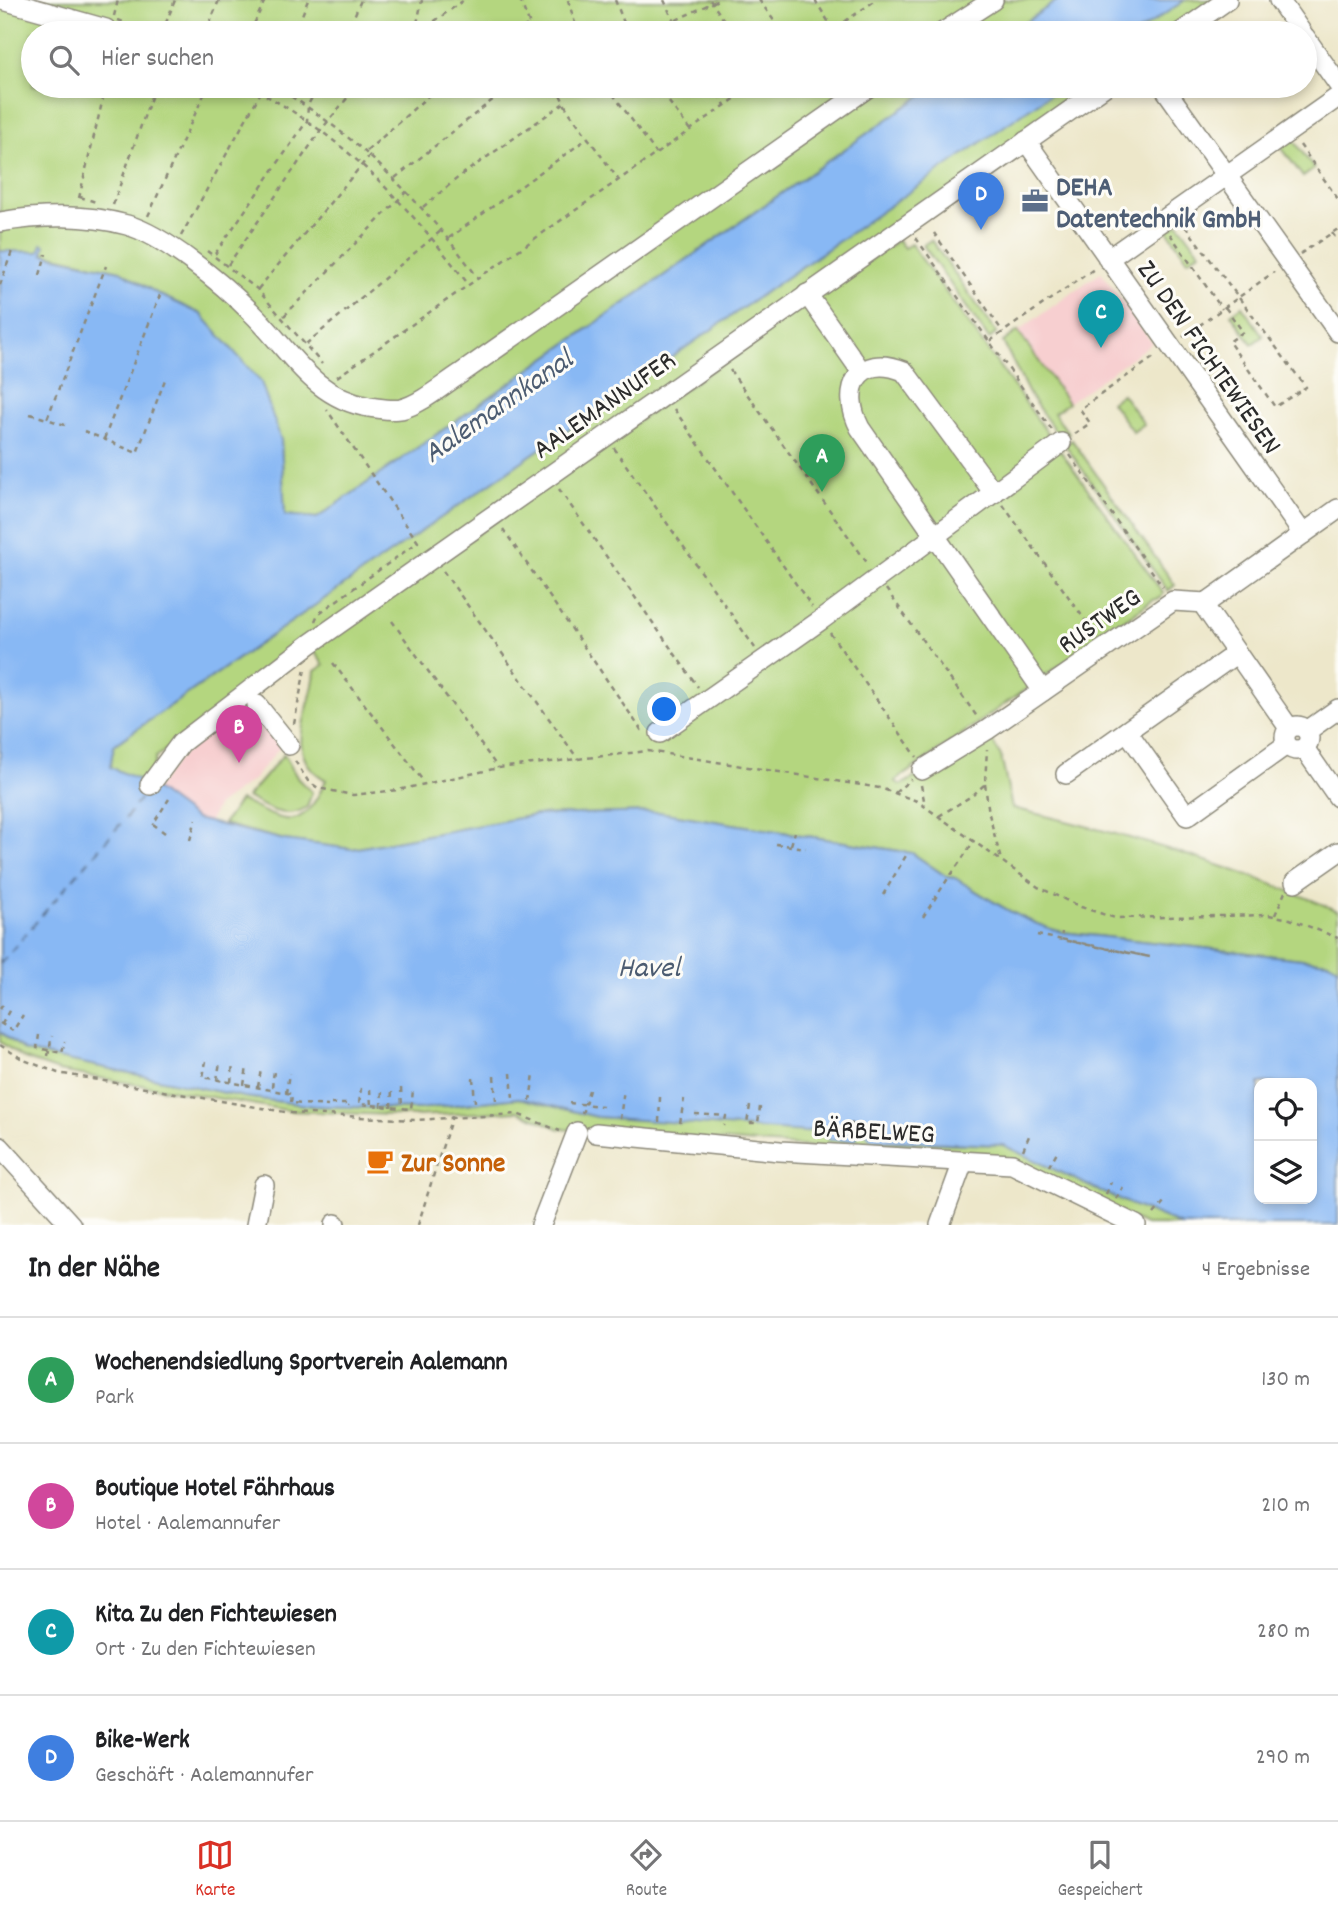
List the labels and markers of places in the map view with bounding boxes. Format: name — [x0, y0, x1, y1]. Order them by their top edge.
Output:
place label: DEHA Datentechnik GmbH — [1056, 170, 1262, 242]
pin: D — [958, 172, 1004, 230]
office icon: DEHA Datentechnik GmbH — [1020, 186, 1050, 216]
pin: C — [1078, 290, 1124, 348]
pin: A — [799, 434, 845, 492]
pin: B — [216, 705, 262, 763]
cafe icon: Zur Sonne — [365, 1146, 395, 1176]
place label: Zur Sonne — [401, 1146, 505, 1186]

